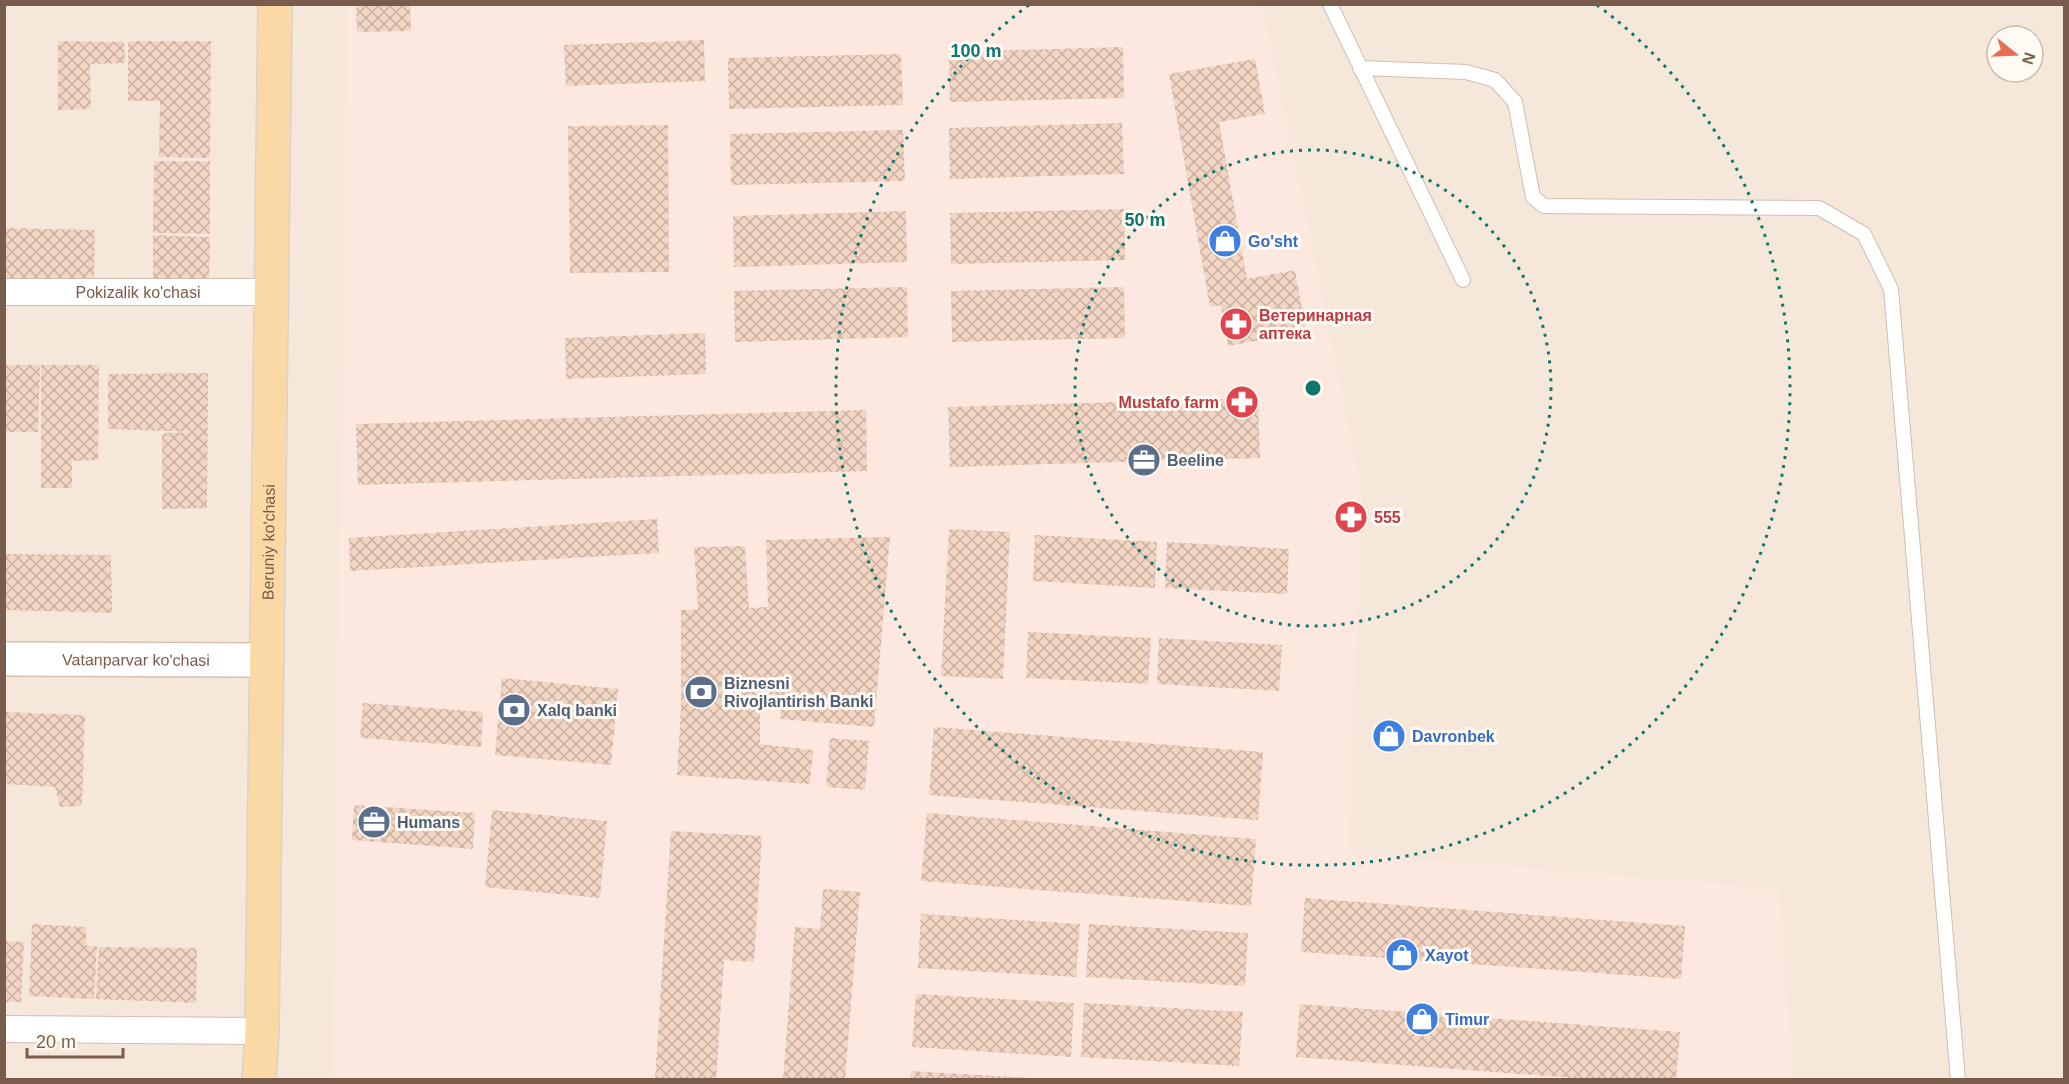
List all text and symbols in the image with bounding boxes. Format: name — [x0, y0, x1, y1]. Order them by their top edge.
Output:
north arrow — [1985, 24, 2045, 84]
text: 100 m — [950, 41, 1002, 61]
text: N — [2019, 50, 2039, 67]
text: 50 m — [1124, 210, 1166, 230]
shop icon: Go'sht — [1207, 223, 1243, 259]
place label: Go'sht — [1248, 233, 1299, 250]
street label: Pokizalik ko'chasi — [76, 284, 200, 301]
pharmacy icon: Ветеринарная аптека — [1218, 306, 1254, 342]
place label: Ветеринарная аптека — [1259, 307, 1372, 342]
centre of rings — [1303, 378, 1323, 398]
pharmacy icon: Mustafo farm — [1224, 384, 1260, 420]
place label: Mustafo farm — [1119, 394, 1219, 411]
office icon: Beeline — [1126, 442, 1162, 478]
place label: Beeline — [1167, 452, 1224, 469]
street label: Beruniy ko'chasi — [259, 484, 277, 600]
pharmacy icon: 555 — [1333, 499, 1369, 535]
place label: 555 — [1374, 509, 1401, 526]
street label: Vatanparvar ko'chasi — [62, 651, 210, 668]
bank icon: Biznesni Rivojlantirish Banki — [683, 674, 719, 710]
place label: Biznesni Rivojlantirish Banki — [724, 675, 873, 710]
bank icon: Xalq banki — [496, 692, 532, 728]
place label: Xalq banki — [537, 702, 617, 719]
shop icon: Davronbek — [1371, 718, 1407, 754]
place label: Davronbek — [1412, 728, 1495, 745]
office icon: Humans — [356, 804, 392, 840]
place label: Humans — [397, 814, 460, 831]
shop icon: Xayot — [1384, 937, 1420, 973]
place label: Xayot — [1425, 947, 1469, 964]
shop icon: Timur — [1404, 1001, 1440, 1037]
place label: Timur — [1445, 1011, 1489, 1028]
scale bar — [27, 1021, 123, 1059]
text: 20 m — [36, 1032, 76, 1052]

